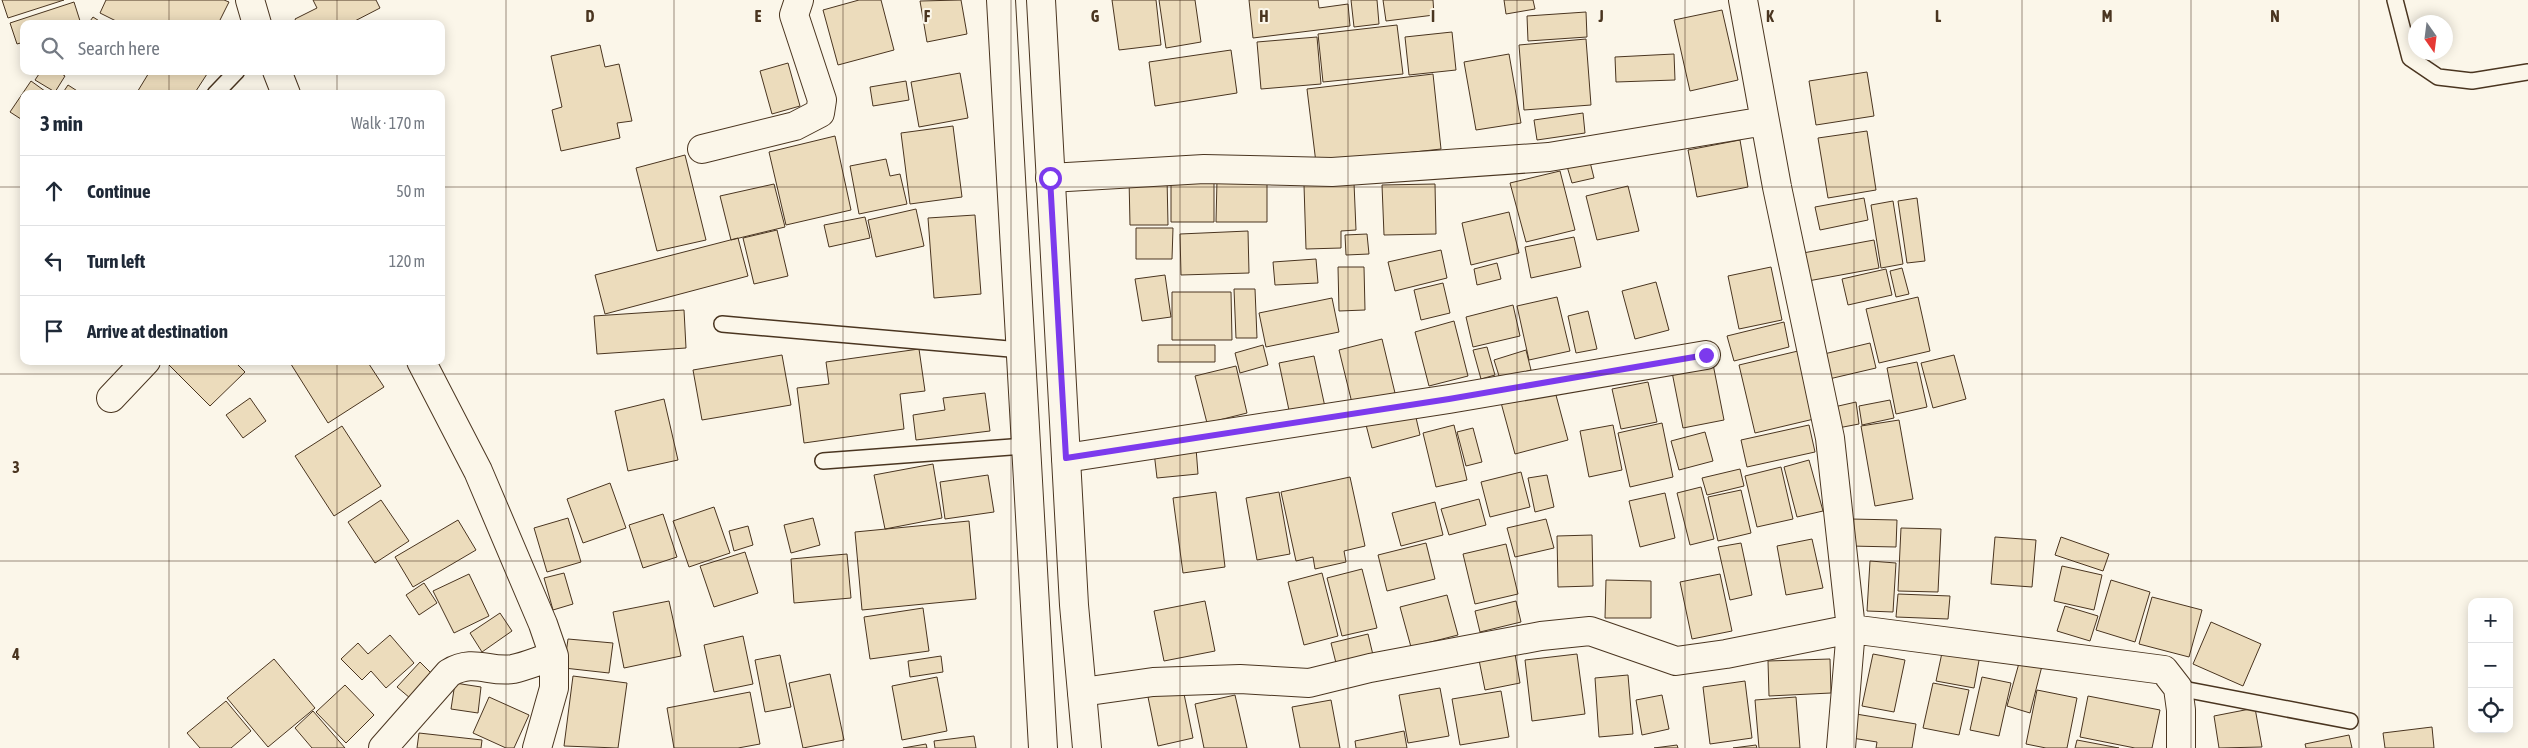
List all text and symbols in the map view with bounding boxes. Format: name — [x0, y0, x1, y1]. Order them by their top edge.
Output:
text: D — [586, 7, 595, 25]
text: E — [755, 7, 762, 25]
text: F — [924, 7, 931, 25]
text: G — [1091, 7, 1100, 25]
text: H — [1259, 7, 1269, 25]
text: I — [1431, 7, 1435, 25]
text: J — [1597, 7, 1604, 25]
text: K — [1766, 7, 1774, 25]
text: L — [1935, 7, 1942, 25]
text: M — [2102, 7, 2112, 25]
text: N — [2270, 7, 2280, 25]
north arrow — [2408, 15, 2453, 60]
search box — [20, 20, 445, 75]
icon: search — [38, 34, 66, 62]
text: Search here — [78, 37, 160, 59]
text: 3 min — [40, 111, 83, 135]
text: Walk · 170 m — [351, 114, 425, 132]
route start — [1039, 167, 1062, 190]
icon: ahead — [40, 177, 68, 205]
text: Continue — [87, 180, 151, 202]
text: 50 m — [396, 182, 425, 200]
icon: left — [40, 247, 68, 275]
text: Turn left — [87, 250, 145, 272]
text: 120 m — [389, 252, 425, 270]
icon: arrive — [40, 317, 68, 345]
text: Arrive at destination — [87, 320, 228, 342]
route end — [1695, 344, 1718, 367]
text: 3 — [12, 458, 20, 476]
map controls — [2468, 598, 2513, 733]
button: + — [2468, 598, 2513, 643]
button: − — [2468, 643, 2513, 688]
text: 4 — [11, 645, 20, 663]
button: locate — [2468, 688, 2513, 733]

